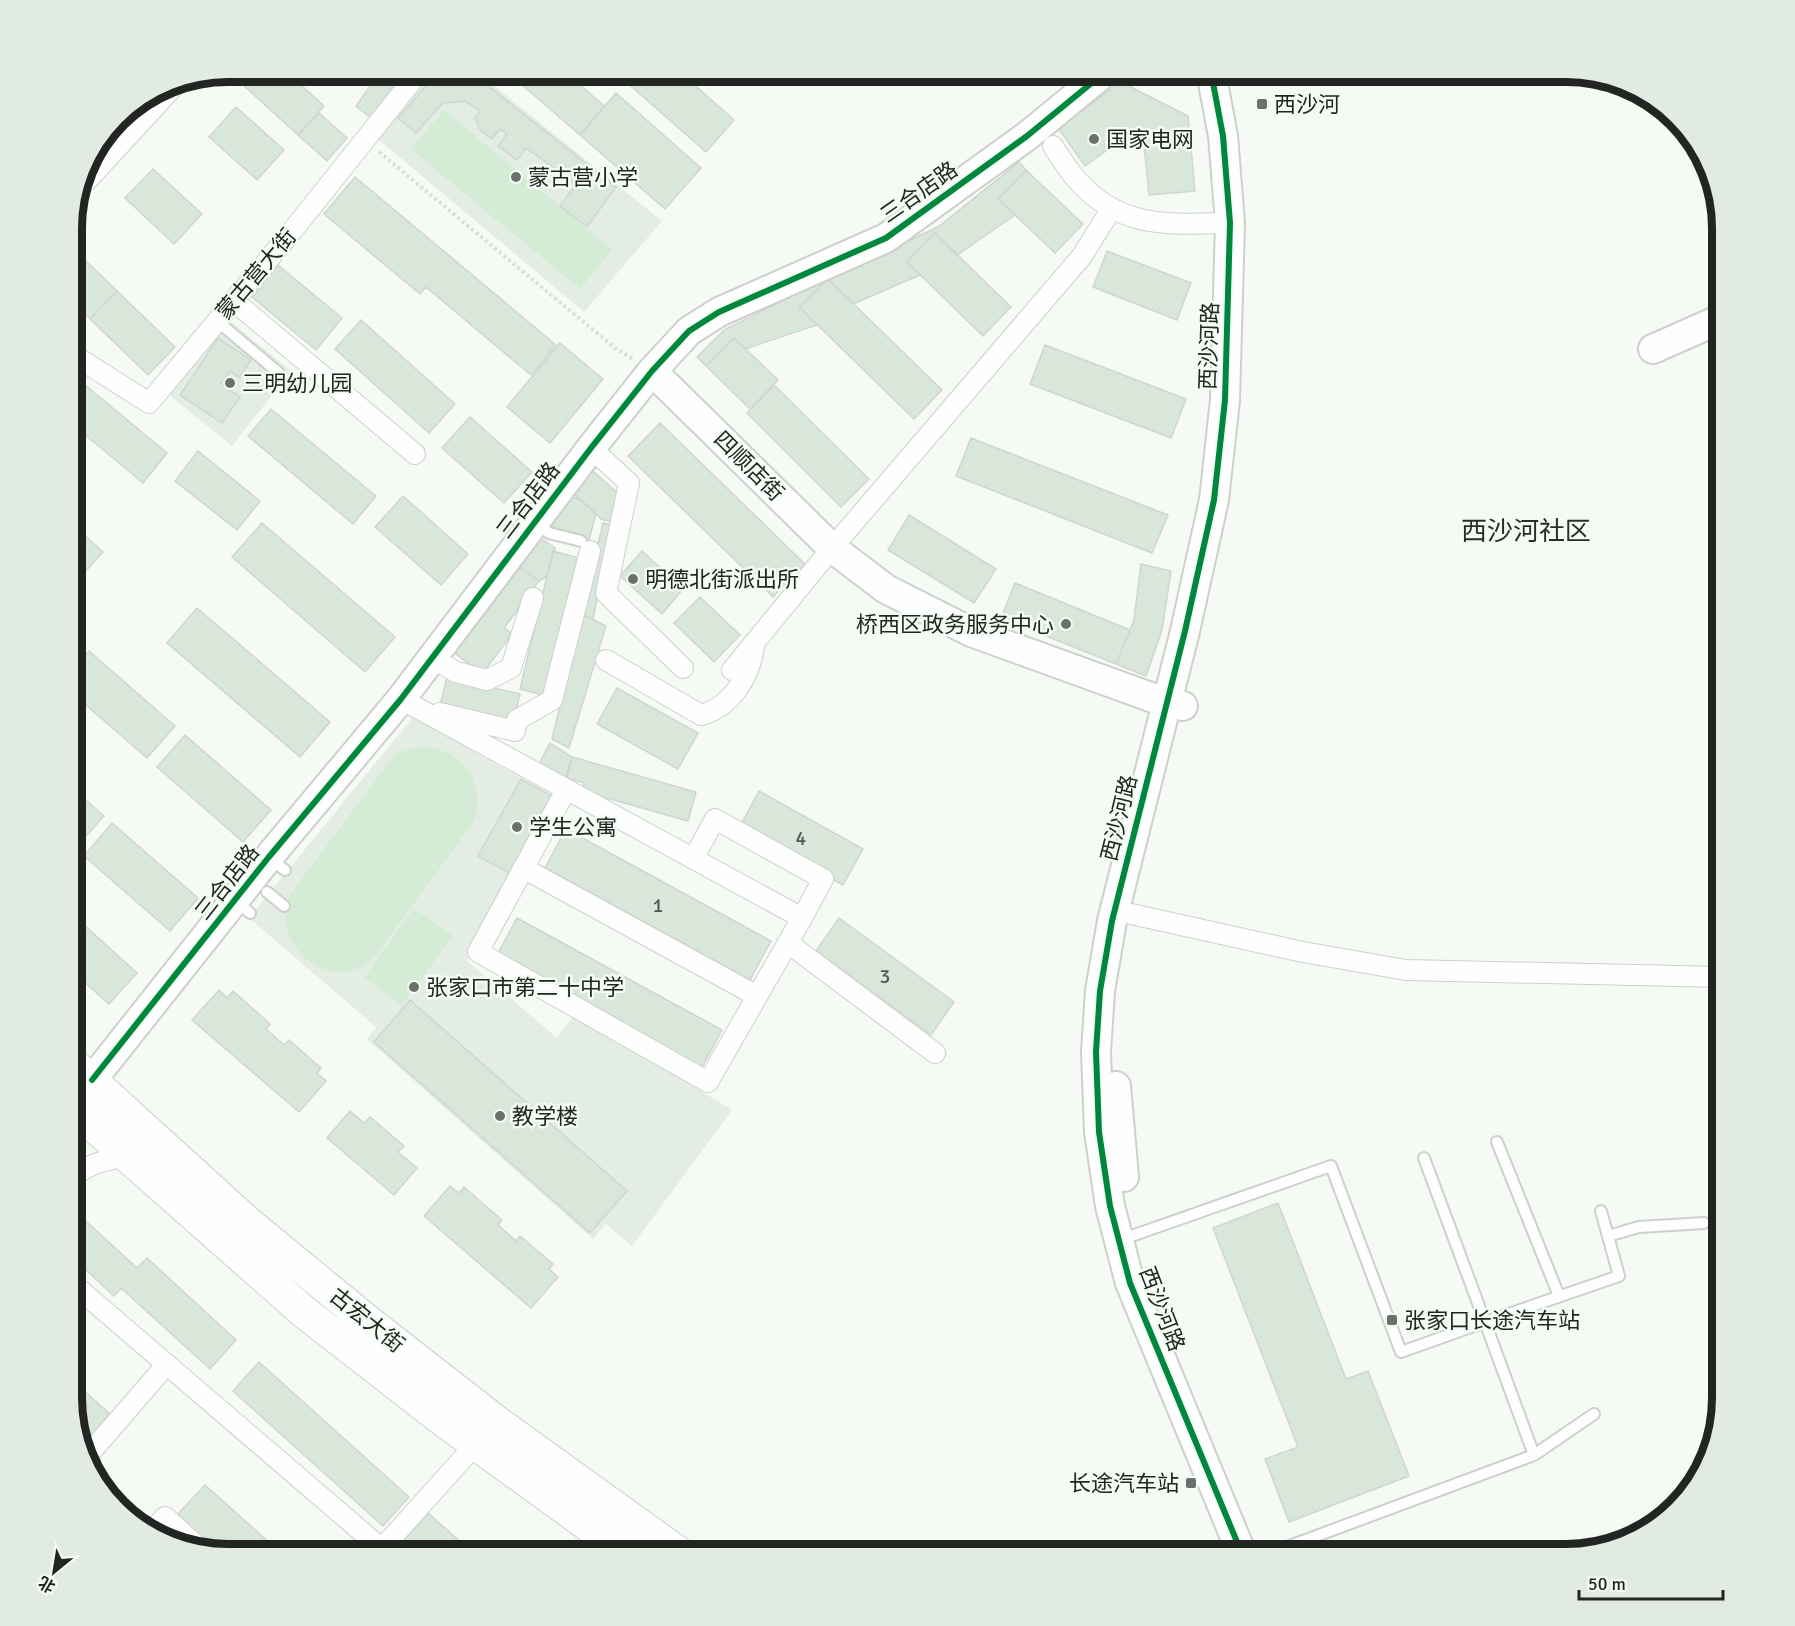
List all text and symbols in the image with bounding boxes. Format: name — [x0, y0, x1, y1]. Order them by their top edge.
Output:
place label: 西沙河 — [1274, 91, 1340, 118]
marker: 西沙河 — [1255, 97, 1269, 111]
place label: 国家电网 — [1106, 126, 1194, 153]
marker: 国家电网 — [1087, 132, 1101, 146]
street label: 三合店路 — [875, 156, 963, 228]
place label: 蒙古营小学 — [528, 164, 638, 191]
marker: 蒙古营小学 — [509, 170, 523, 184]
street label: 蒙古营大街 — [210, 223, 302, 325]
street label: 西沙河路 — [1194, 302, 1224, 390]
place label: 三明幼儿园 — [242, 370, 352, 397]
marker: 三明幼儿园 — [223, 376, 237, 390]
street label: 四顺店街 — [708, 425, 790, 507]
street label: 三合店路 — [491, 457, 565, 543]
district label: 西沙河社区 — [1461, 516, 1591, 548]
place label: 明德北街派出所 — [645, 566, 799, 593]
marker: 明德北街派出所 — [626, 572, 640, 586]
place label: 桥西区政务服务中心 — [856, 611, 1054, 638]
marker: 桥西区政务服务中心 — [1059, 617, 1073, 631]
street label: 西沙河路 — [1095, 772, 1143, 864]
place label: 学生公寓 — [529, 814, 617, 841]
marker: 学生公寓 — [510, 820, 524, 834]
house number: 4 — [796, 826, 807, 851]
street label: 三合店路 — [189, 839, 265, 925]
house number: 1 — [653, 893, 663, 918]
house number: 3 — [880, 964, 890, 989]
place label: 张家口市第二十中学 — [426, 974, 624, 1001]
marker: 张家口市第二十中学 — [407, 980, 421, 994]
place label: 教学楼 — [512, 1103, 578, 1130]
marker: 教学楼 — [493, 1109, 507, 1123]
street label: 西沙河路 — [1134, 1263, 1190, 1355]
street label: 古宏大街 — [324, 1282, 410, 1358]
place label: 张家口长途汽车站 — [1404, 1307, 1580, 1334]
marker: 张家口长途汽车站 — [1385, 1313, 1399, 1327]
place label: 长途汽车站 — [1069, 1470, 1179, 1497]
marker: 长途汽车站 — [1184, 1476, 1198, 1490]
north arrow — [24, 1542, 84, 1602]
scale bar — [1579, 1563, 1723, 1601]
text: 北 — [35, 1571, 59, 1597]
text: 50 m — [1588, 1573, 1626, 1595]

